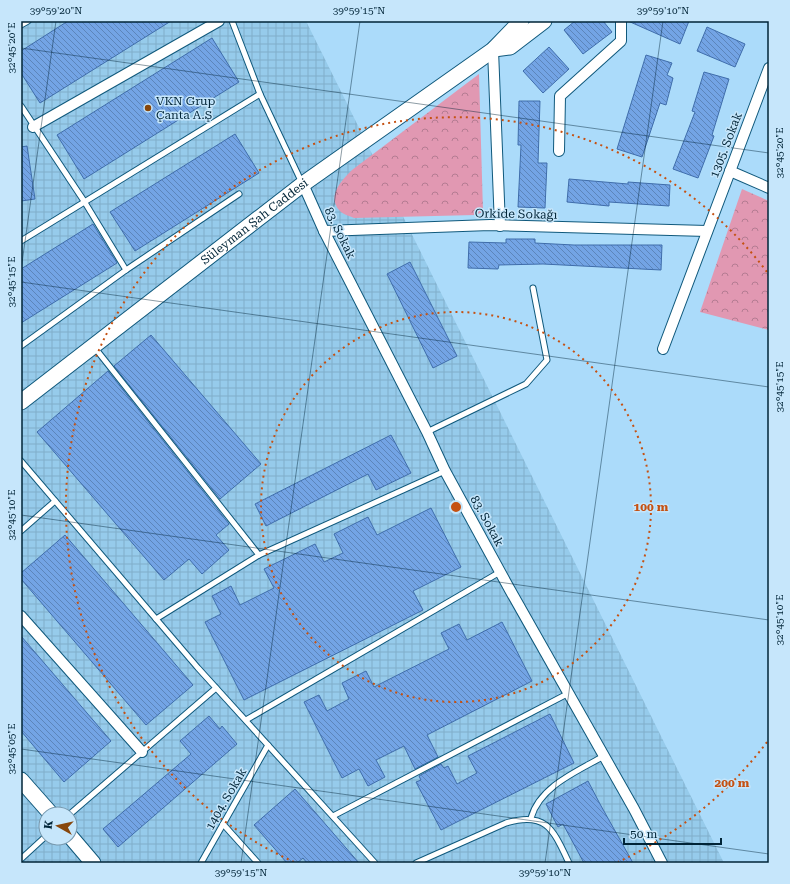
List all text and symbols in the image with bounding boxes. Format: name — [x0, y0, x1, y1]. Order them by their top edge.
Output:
text: 39°59'20"N — [30, 5, 82, 16]
text: 39°59'15"N — [333, 5, 385, 16]
text: 39°59'10"N — [637, 5, 689, 16]
text: 32°45'20"E — [6, 22, 17, 74]
place label: VKN Grup Çanta A.Ş — [156, 94, 216, 122]
marker: VKN Grup Çanta A.Ş — [143, 103, 153, 113]
street label: 1305. Sokak — [707, 110, 745, 180]
text: 32°45'20"E — [774, 127, 785, 179]
street label: Süleyman Şah Caddesi — [198, 176, 311, 267]
street label: 83. Sokak — [321, 205, 359, 262]
street label: Orkide Sokağı — [475, 206, 558, 222]
text: 32°45'15"E — [6, 256, 17, 308]
text: 32°45'15"E — [774, 361, 785, 413]
text: 32°45'10"E — [6, 489, 17, 541]
street label: 83. Sokak — [467, 493, 507, 549]
centre of rings — [449, 500, 463, 514]
text: 100 m — [634, 500, 669, 514]
text: 32°45'10"E — [774, 594, 785, 646]
text: 32°45'05"E — [6, 723, 17, 775]
street label: 1404. Sokak — [203, 765, 250, 833]
text: 200 m — [715, 776, 750, 790]
north arrow — [38, 806, 78, 846]
text: K — [42, 819, 56, 830]
scale bar — [624, 820, 721, 846]
text: 50 m — [630, 827, 657, 841]
text: 39°59'15"N — [215, 867, 267, 878]
text: 39°59'10"N — [519, 867, 571, 878]

